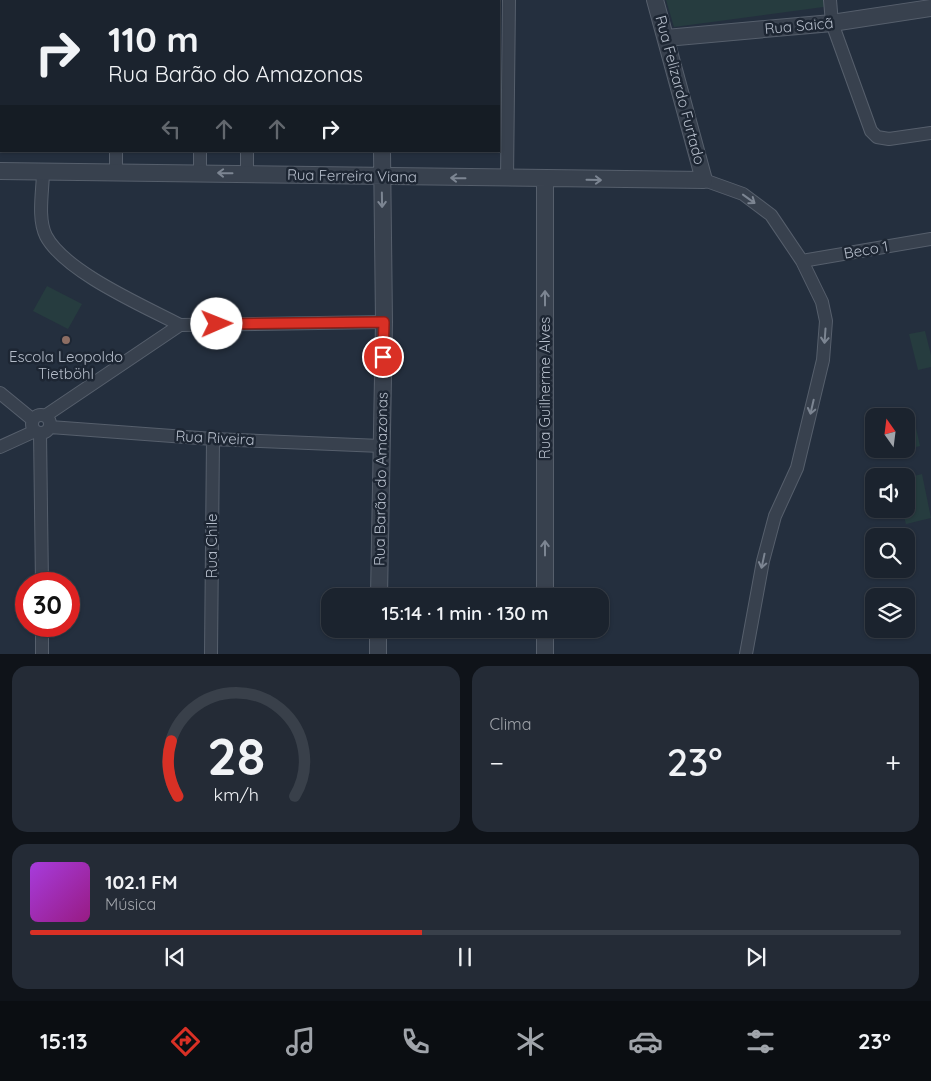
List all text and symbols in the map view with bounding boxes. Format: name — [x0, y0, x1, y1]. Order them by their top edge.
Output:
street label: Rua Felizardo Furtado — [651, 13, 710, 167]
street label: Rua Saicã — [764, 13, 834, 38]
text: 110 m — [108, 17, 199, 61]
icon: right — [25, 20, 90, 85]
text: Rua Barão do Amazonas — [108, 60, 363, 88]
icon: left — [157, 115, 185, 143]
icon: ahead — [210, 115, 238, 143]
icon: ahead — [263, 115, 291, 143]
icon: right — [316, 115, 344, 143]
street label: Rua Ferreira Viana — [287, 165, 417, 186]
one-way arrow — [218, 169, 234, 178]
one-way arrow — [450, 173, 466, 183]
one-way arrow — [586, 176, 602, 185]
one-way arrow — [378, 192, 387, 208]
one-way arrow — [742, 194, 756, 204]
street label: Beco 1 — [842, 236, 890, 263]
one-way arrow — [540, 290, 550, 306]
position arrow — [190, 297, 242, 349]
street label: Rua Guilherme Alves — [535, 317, 554, 459]
one-way arrow — [820, 328, 830, 344]
marker: Escola Leopoldo Tietböhl — [60, 334, 72, 346]
pin — [362, 336, 404, 378]
icon: arrive — [369, 343, 397, 371]
place label: Escola Leopoldo Tietböhl — [9, 347, 123, 383]
street label: Rua Barão do Amazonas — [369, 392, 392, 566]
one-way arrow — [807, 398, 816, 414]
north arrow — [865, 408, 915, 458]
map controls — [865, 408, 915, 638]
street label: Rua Riveira — [175, 426, 255, 449]
button: sound — [865, 468, 915, 518]
street label: Rua Chile — [202, 514, 221, 578]
button: search — [865, 528, 915, 578]
one-way arrow — [540, 540, 550, 556]
one-way arrow — [758, 553, 767, 569]
speed limit sign: 30 — [15, 572, 80, 637]
button: layers — [865, 588, 915, 638]
text: 15:14 · 1 min · 130 m — [381, 601, 549, 625]
text: Clima — [490, 714, 531, 734]
text: 28 — [207, 723, 265, 788]
text: 23° — [667, 738, 723, 786]
text: − — [490, 745, 504, 780]
text: + — [885, 745, 901, 780]
text: km/h — [213, 783, 258, 805]
text: 102.1 FM — [105, 870, 178, 894]
text: Música — [105, 894, 156, 914]
icon: previous — [161, 943, 189, 971]
icon: pause — [451, 943, 479, 971]
icon: next — [742, 943, 770, 971]
icon: directions — [168, 1024, 203, 1059]
icon: music — [283, 1024, 318, 1059]
icon: phone — [398, 1024, 433, 1059]
icon: climate — [513, 1024, 548, 1059]
icon: car — [628, 1024, 663, 1059]
icon: filters — [743, 1024, 778, 1059]
text: 15:13 — [40, 1027, 88, 1055]
text: 23° — [858, 1027, 891, 1055]

